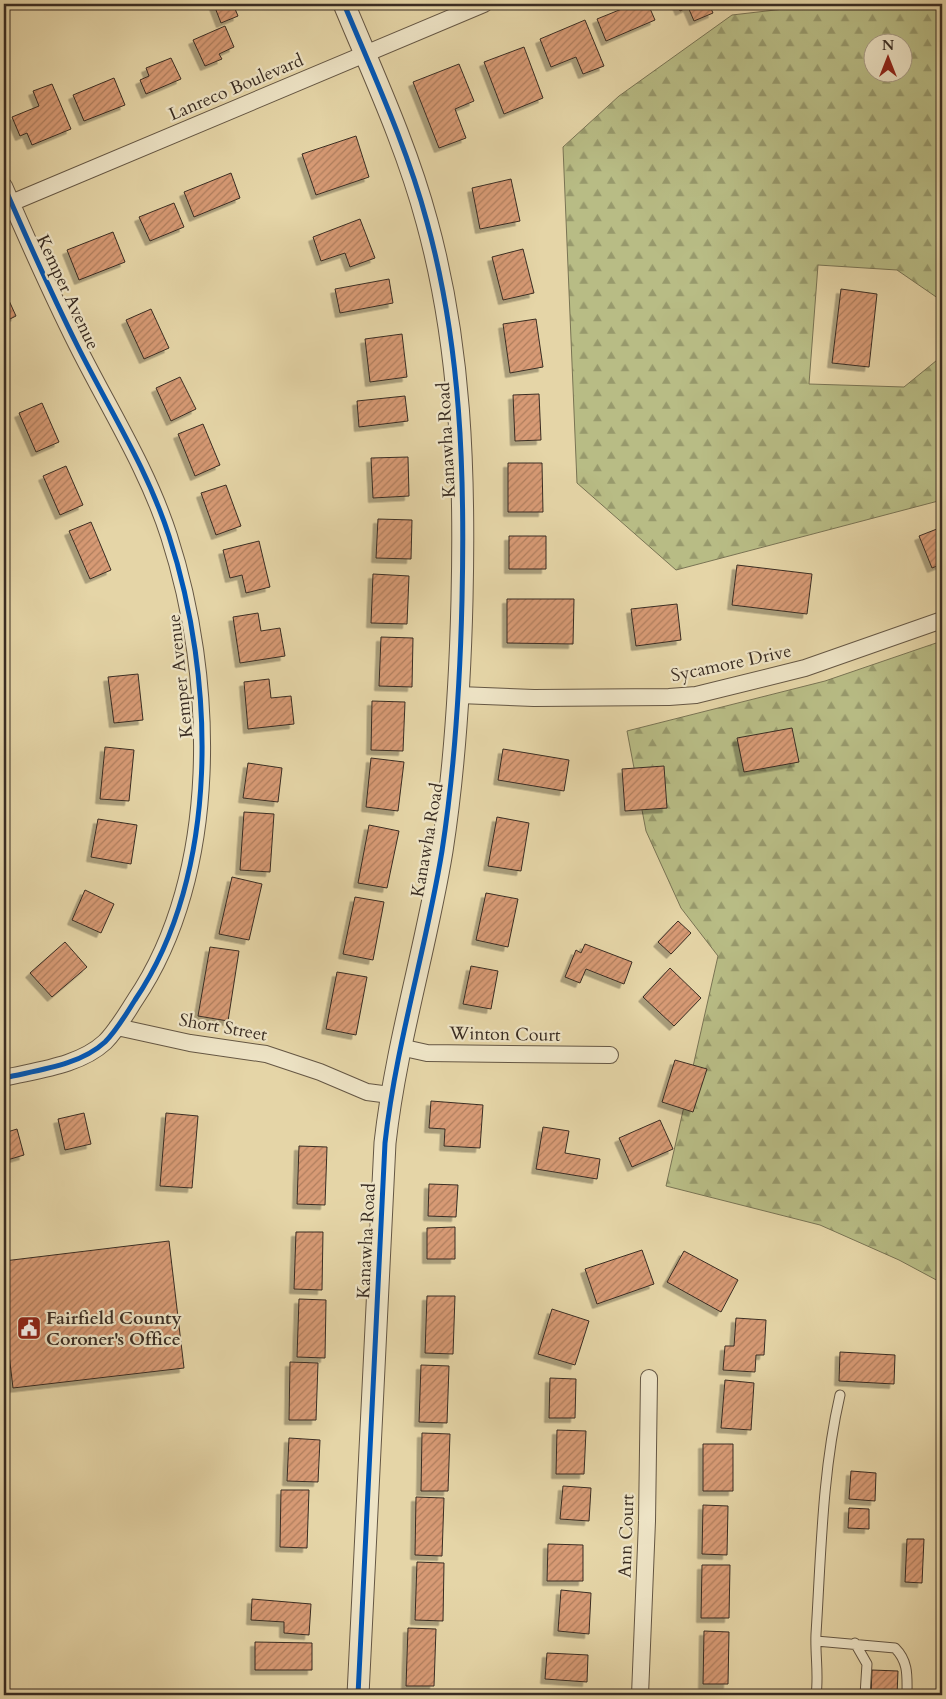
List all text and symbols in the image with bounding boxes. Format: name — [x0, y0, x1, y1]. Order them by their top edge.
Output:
north arrow — [864, 32, 914, 82]
text: N — [882, 36, 894, 55]
street label: Lanreco Boulevard — [165, 48, 308, 127]
street label: Kemper Avenue — [30, 231, 105, 354]
street label: Kanawha Road — [431, 381, 462, 498]
street label: Kemper Avenue — [162, 613, 199, 739]
street label: Sycamore Drive — [669, 639, 794, 688]
street label: Kanawha Road — [405, 781, 450, 899]
street label: Short Street — [177, 1007, 269, 1048]
street label: Winton Court — [448, 1021, 561, 1048]
street label: Kanawha Road — [351, 1182, 382, 1299]
place label: Fairfield County Coroner's Office — [46, 1306, 182, 1352]
public building icon: Fairfield County Coroner's Office — [16, 1315, 42, 1341]
street label: Ann Court — [613, 1493, 640, 1578]

